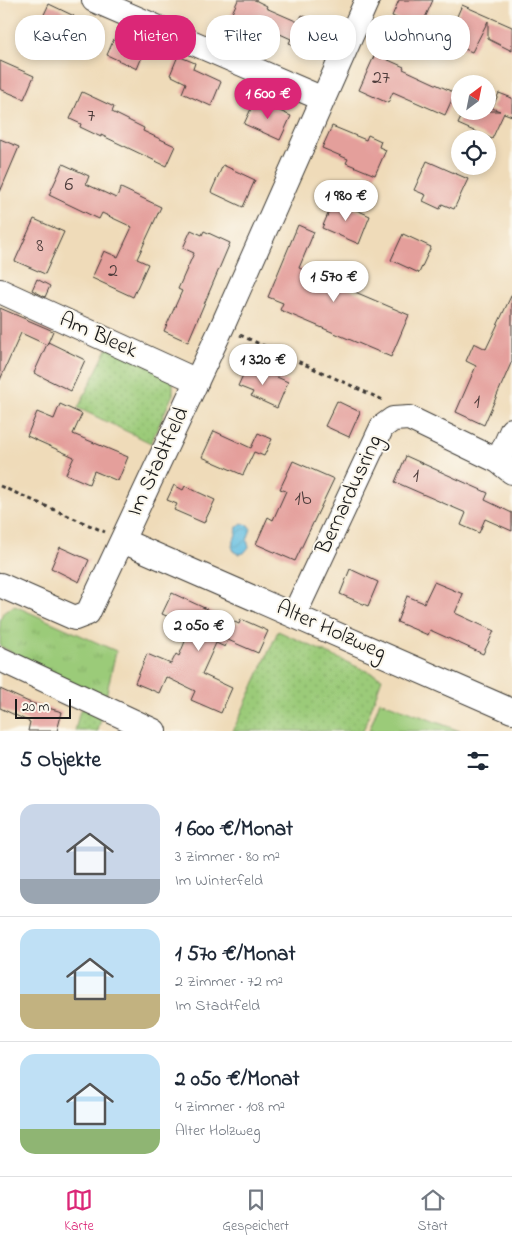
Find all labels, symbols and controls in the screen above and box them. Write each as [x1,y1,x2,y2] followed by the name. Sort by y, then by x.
[15,15,105,60] chip: Kaufen
[115,15,196,60] chip: Mieten
[206,15,280,60] chip: Filter
[290,15,356,60] chip: Neu
[366,15,470,60] chip: Wohnung
[372,64,390,93] house number: 27
[451,75,496,120] north arrow
[451,75,496,175] map controls
[222,78,314,120] pin: 1 600 €
[245,82,291,106] text: 1 600 €
[87,102,95,131] house number: 7
[451,130,496,175] button: locate
[65,171,74,200] house number: 6
[300,180,392,222] pin: 1 980 €
[325,184,367,208] text: 1 980 €
[36,232,44,261] house number: 8
[108,257,118,286] house number: 2
[288,260,380,303] pin: 1 570 €
[311,265,357,289] text: 1 570 €
[54,305,143,368] street label: Am Bleek
[217,344,309,386] pin: 1 320 €
[240,348,286,372] text: 1 320 €
[474,388,480,417] house number: 1
[120,402,198,522] street label: Im Stadtfeld
[308,430,393,561] street label: Bernardusring
[413,462,419,491] house number: 1
[295,485,312,514] house number: 1b
[270,592,391,670] street label: Alter Holzweg
[153,610,245,652] pin: 2 050 €
[174,614,224,638] text: 2 050 €
[15,696,71,719] scale bar
[22,697,49,718] text: 20 m
[20,746,101,776] text: 5 Objekte
[464,747,492,775] icon: filters
[175,815,293,845] text: 1 600 €/Monat
[60,824,120,884] icon: home
[175,845,280,869] text: 3 Zimmer · 80 m²
[175,869,263,893] text: Im Winterfeld
[175,940,295,970] text: 1 570 €/Monat
[60,949,120,1009] icon: home
[175,970,283,994] text: 2 Zimmer · 72 m²
[175,994,260,1018] text: Im Stadtfeld
[175,1065,300,1095] text: 2 050 €/Monat
[60,1074,120,1134] icon: home
[175,1095,285,1119] text: 4 Zimmer · 108 m²
[175,1119,260,1143] text: Alter Holzweg
[64,1186,94,1237] tab: Karte
[222,1186,289,1237] tab: Gespeichert
[417,1186,448,1237] tab: Start

